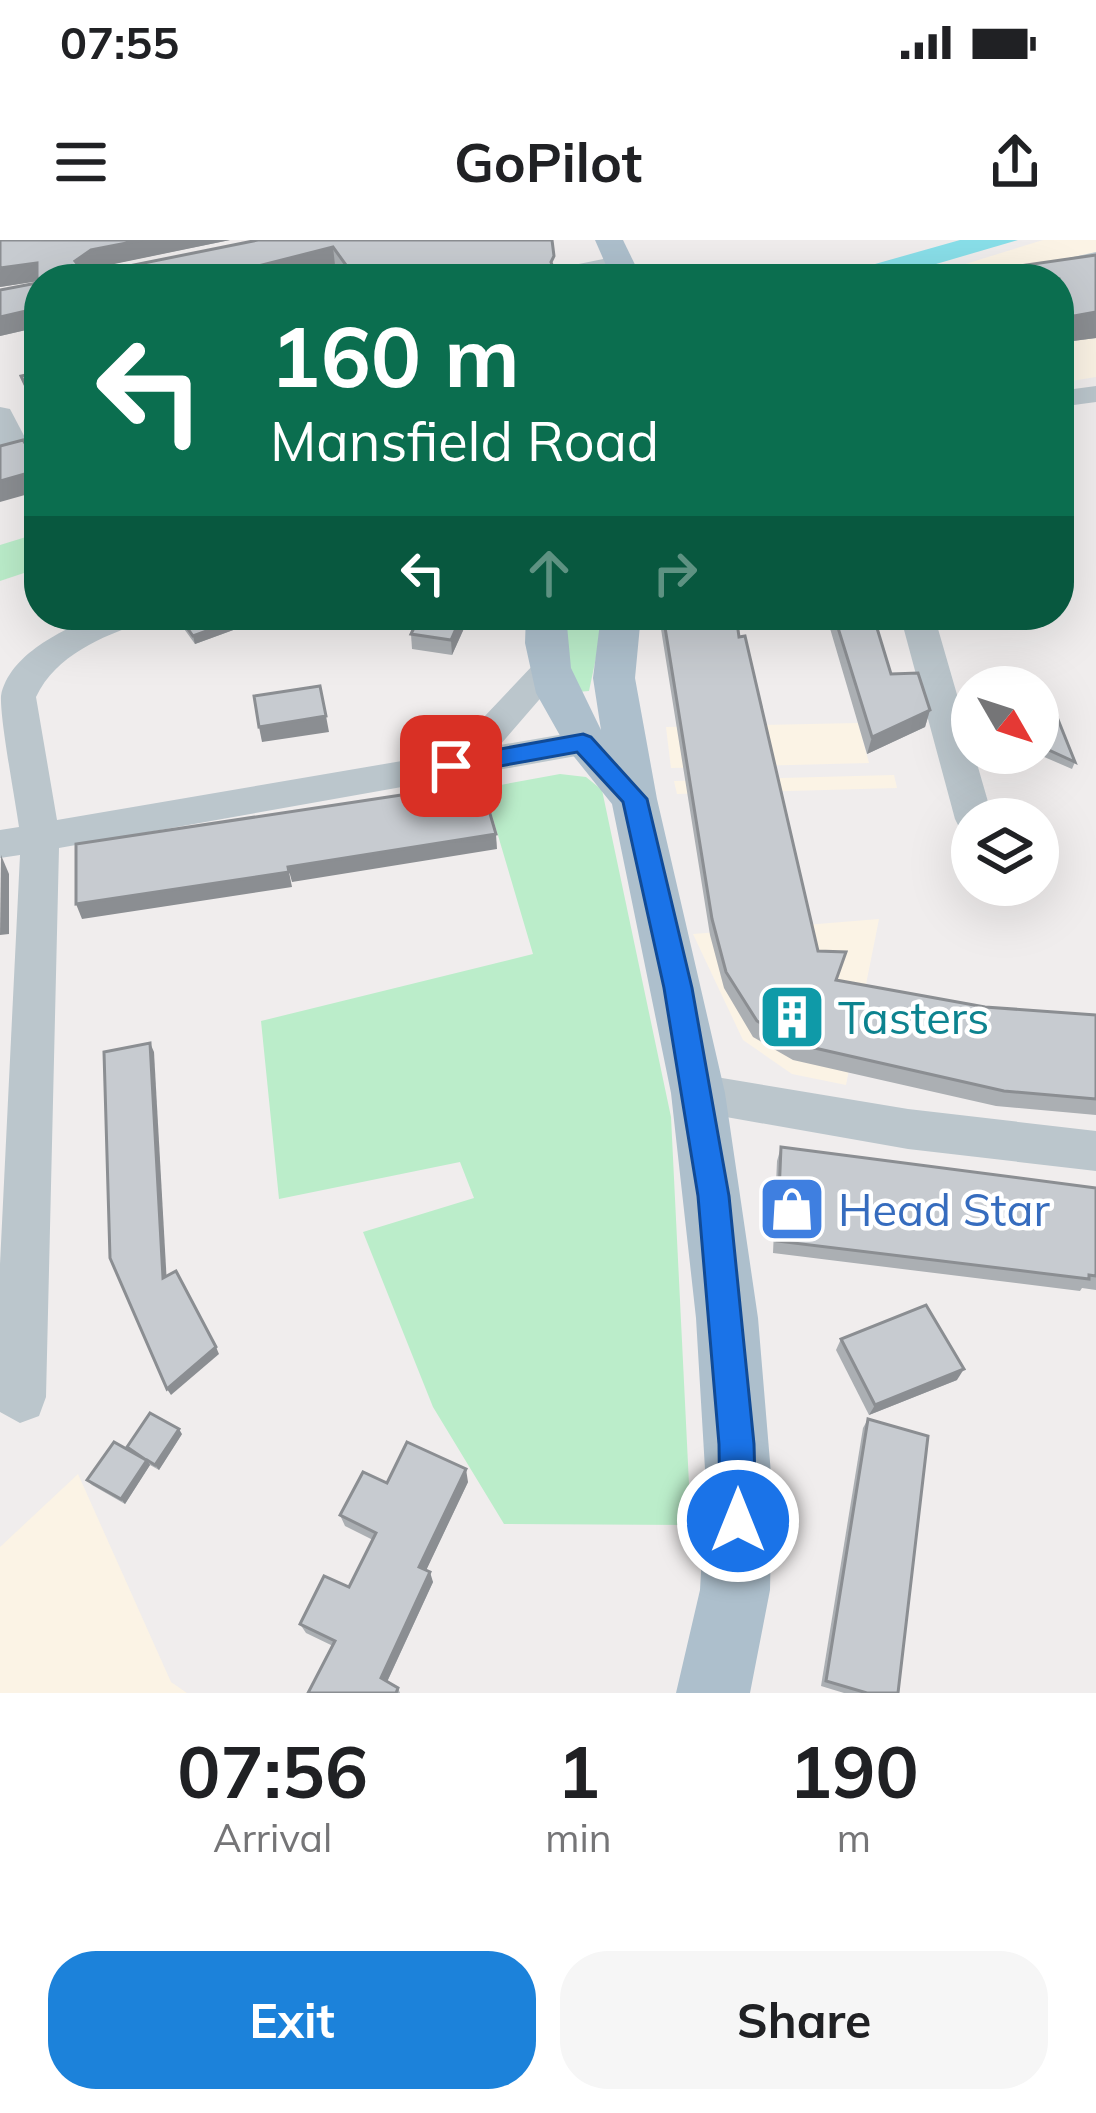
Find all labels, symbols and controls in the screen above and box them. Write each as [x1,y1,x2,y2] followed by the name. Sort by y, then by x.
[60,14,179,70] text: 07:55
[454,128,642,196] text: GoPilot
[48,129,114,195] icon: menu
[982,129,1048,195] icon: share
[270,303,520,408] text: 160 m
[72,312,228,468] icon: left
[270,407,659,475] text: Mansfield Road
[390,540,456,606] icon: left
[516,540,582,606] icon: ahead
[642,540,708,606] icon: right
[951,666,1059,774] north arrow
[951,666,1059,906] map controls
[400,715,502,817] pin
[418,733,484,799] icon: arrive
[951,798,1059,906] button: layers
[757,982,827,1052] building icon: Tasters
[838,989,989,1045] place label: Tasters
[757,1174,827,1244] shop icon: Head Star
[838,1181,1050,1237] place label: Head Star
[675,1458,801,1584] position arrow
[177,1726,368,1816] text: 07:56
[557,1726,600,1816] text: 1
[789,1726,919,1816] text: 190
[213,1813,332,1862] text: Arrival
[545,1813,612,1862] text: min
[837,1813,871,1862] text: m
[48,1951,536,2089] button: Exit
[560,1951,1048,2089] button: Share

